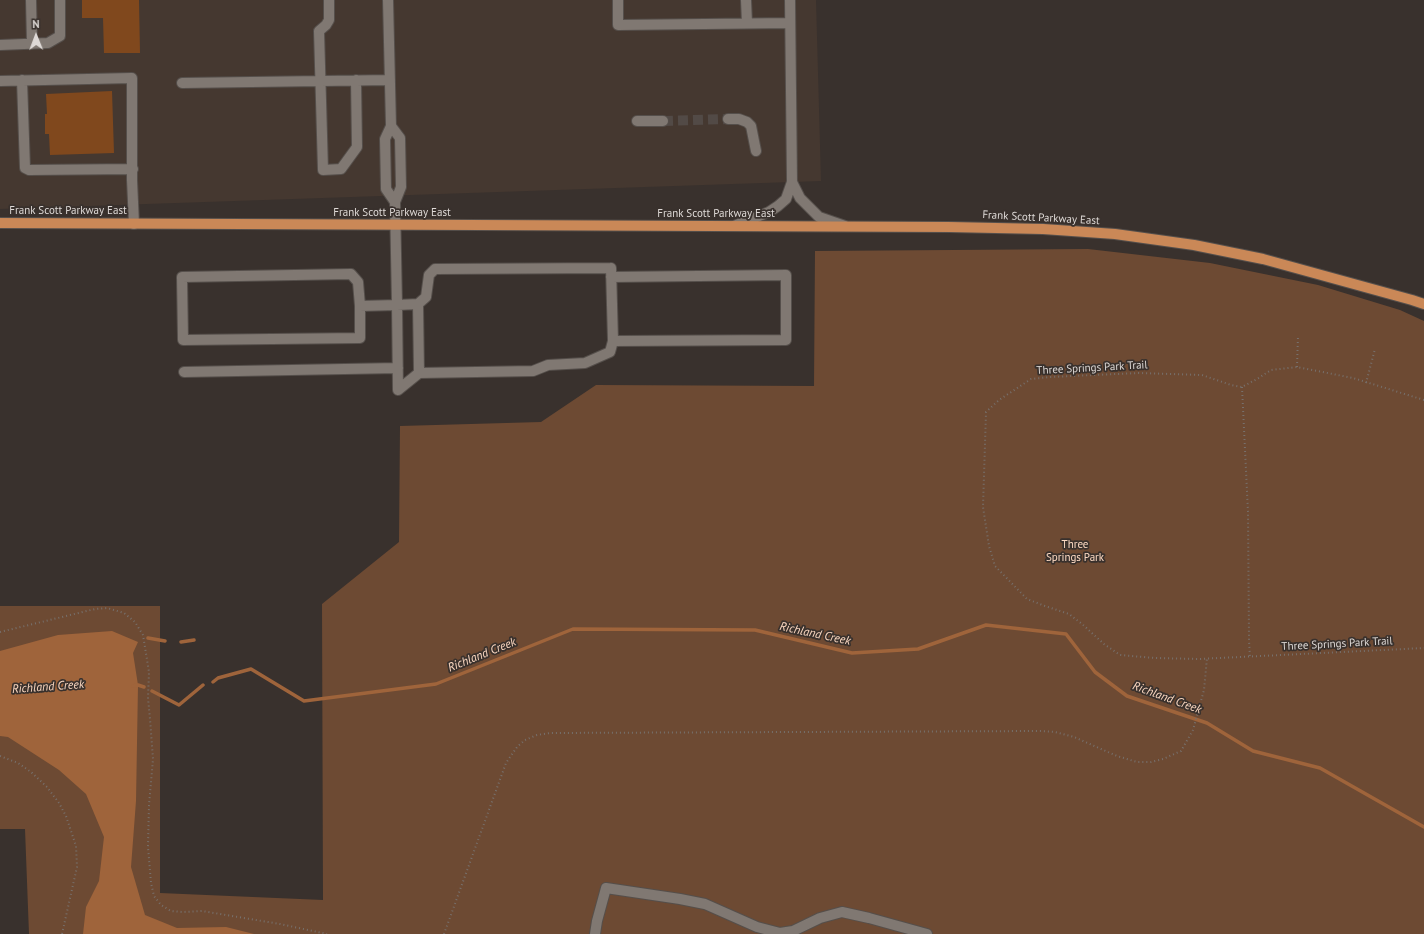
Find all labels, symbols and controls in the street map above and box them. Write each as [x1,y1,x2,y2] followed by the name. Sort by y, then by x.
[16,16,56,56] north arrow
[32,17,40,31] text: N
[9,204,127,218] street label: Frank Scott Parkway East
[333,206,451,220] street label: Frank Scott Parkway East
[657,207,775,221] street label: Frank Scott Parkway East
[982,208,1100,228] street label: Frank Scott Parkway East
[1036,358,1148,378] street label: Three Springs Park Trail
[1046,538,1104,564] park label: Three Springs Park
[778,619,852,649] water label: Richland Creek
[1281,634,1393,654] street label: Three Springs Park Trail
[446,635,518,675] water label: Richland Creek
[11,677,85,697] water label: Richland Creek
[1131,679,1203,717] water label: Richland Creek

